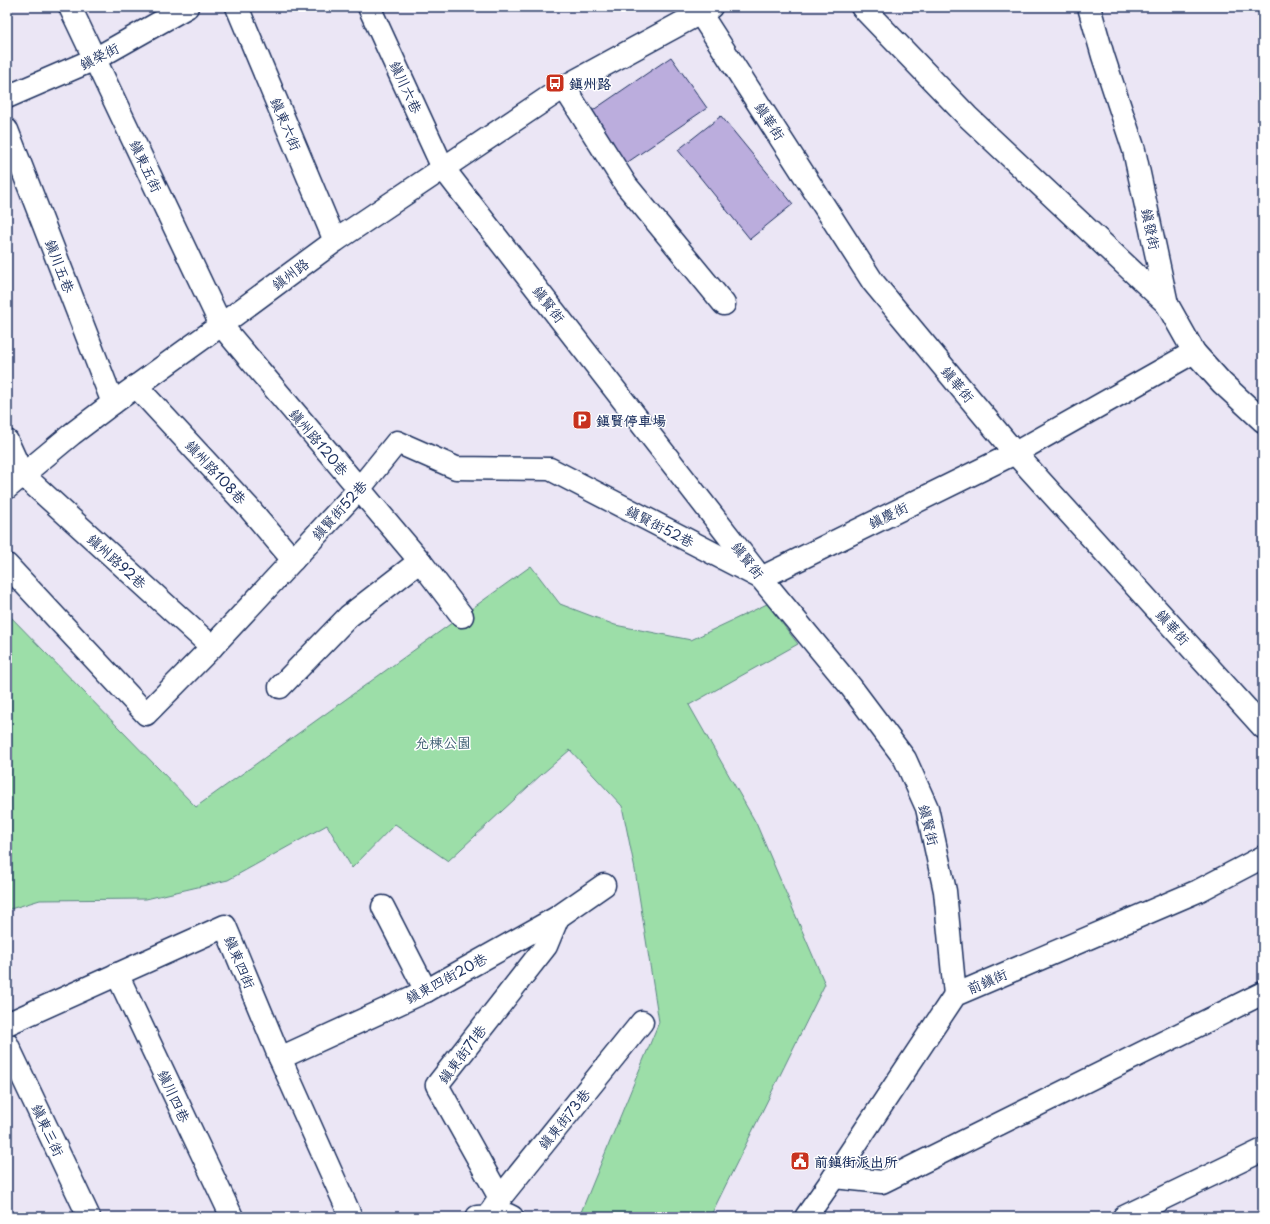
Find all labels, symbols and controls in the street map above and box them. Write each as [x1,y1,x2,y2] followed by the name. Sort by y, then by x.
[76,37,122,75] street label: 鎮榮街
[385,57,428,118] street label: 鎮川六巷
[544,72,566,94] bus stop icon: 鎮州路
[569,73,611,94] place label: 鎮州路
[265,94,307,154] street label: 鎮東六街
[750,98,790,144] street label: 鎮華街
[125,136,167,196] street label: 鎮東五街
[1136,206,1166,252] street label: 鎮發街
[40,236,80,297] street label: 鎮川五巷
[267,253,313,295] street label: 鎮州路
[528,281,570,327] street label: 鎮賢街
[936,361,980,407] street label: 鎮華街
[285,404,354,481] street label: 鎮州路120巷
[571,409,593,431] parking icon: 鎮賢停車場
[596,410,666,431] place label: 鎮賢停車場
[181,435,252,510] street label: 鎮州路108巷
[306,475,372,545] street label: 鎮賢街52巷
[865,496,911,534] street label: 鎮慶街
[622,500,699,553] street label: 鎮賢街52巷
[83,529,152,594] street label: 鎮州路92巷
[727,537,769,583] street label: 鎮賢街
[1151,604,1195,650] street label: 鎮華街
[415,732,471,753] park label: 允棟公園
[914,802,944,848] street label: 鎮賢街
[219,932,261,992] street label: 鎮東四街
[401,947,492,1008] street label: 鎮東四街20巷
[964,963,1010,999] street label: 前鎮街
[433,1019,492,1088] street label: 鎮東街71巷
[153,1066,196,1127] street label: 鎮川四巷
[533,1083,596,1154] street label: 鎮東街73巷
[27,1100,69,1160] street label: 鎮東三街
[789,1150,811,1172] public building icon: 前鎮街派出所
[814,1151,898,1172] place label: 前鎮街派出所

